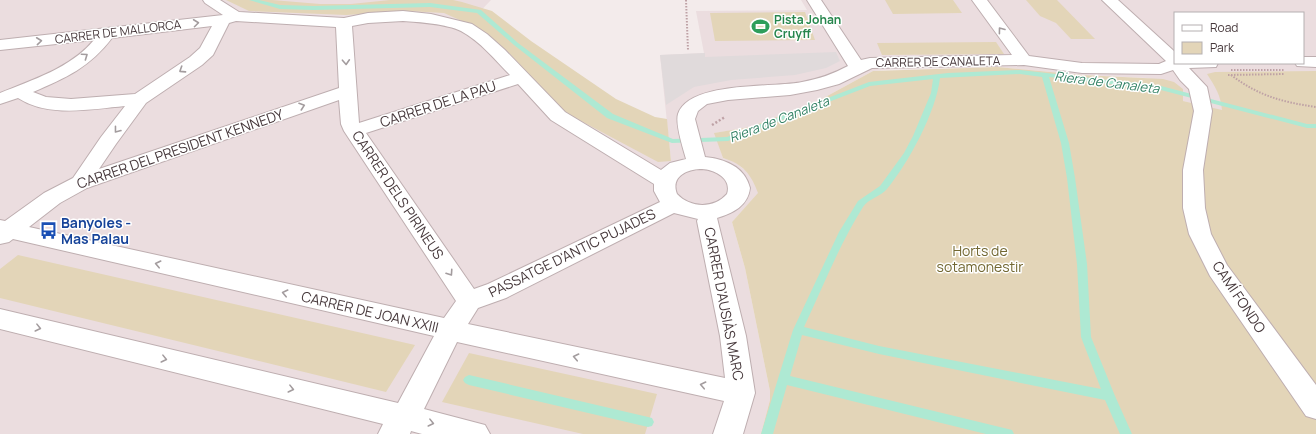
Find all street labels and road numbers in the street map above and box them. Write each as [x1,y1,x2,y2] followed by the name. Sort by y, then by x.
[54,15,182,48] street label: CARRER DE MALLORCA
[876,52,1001,71] street label: CARRER DE CANALETA
[377,76,498,131] street label: CARRER DE LA PAU
[74,104,286,193] street label: CARRER DEL PRESIDENT KENNEDY
[348,127,449,263] street label: CARRER DELS PIRINEUS
[485,204,659,301] street label: PASSATGE D'ANTIC PUJADES
[700,226,749,382] street label: CARRER D'AUSIÀS MARC
[1208,257,1270,336] street label: CAMÍ FONDO
[300,286,441,337] street label: CARRER DE JOAN XXIII

